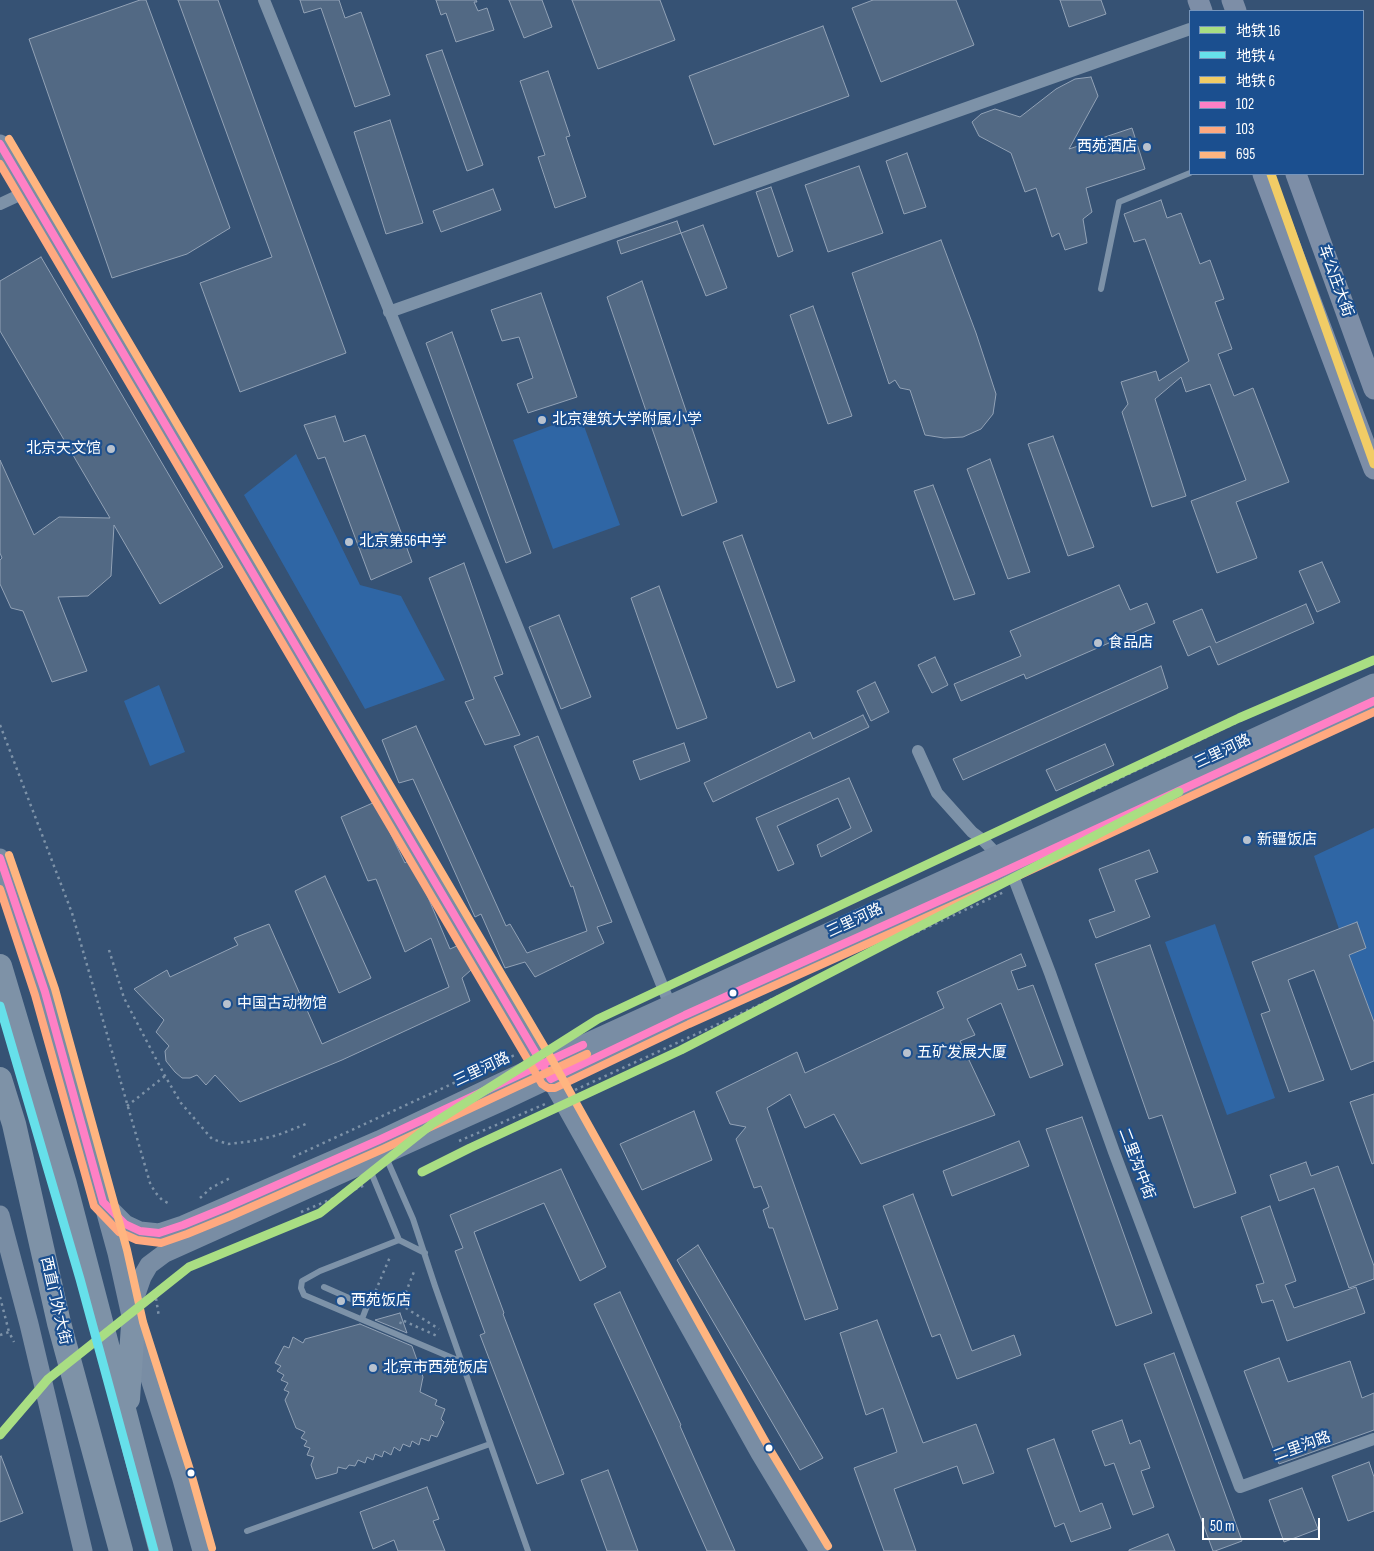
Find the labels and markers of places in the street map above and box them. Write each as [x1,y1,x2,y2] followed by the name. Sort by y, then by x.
[1077,138,1137,156] place label: 西苑酒店
[1141,141,1153,153] marker: 西苑酒店
[552,411,702,429] place label: 北京建筑大学附属小学
[536,414,548,426] marker: 北京建筑大学附属小学
[26,440,101,458] place label: 北京天文馆
[105,443,117,455] marker: 北京天文馆
[359,533,447,551] place label: 北京第56中学
[343,536,355,548] marker: 北京第56中学
[1108,634,1153,652] place label: 食品店
[1092,637,1104,649] marker: 食品店
[1257,831,1317,849] place label: 新疆饭店
[1241,834,1253,846] marker: 新疆饭店
[728,988,738,998] unlabelled marker
[237,995,327,1013] place label: 中国古动物馆
[221,998,233,1010] marker: 中国古动物馆
[917,1044,1007,1062] place label: 五矿发展大厦
[901,1047,913,1059] marker: 五矿发展大厦
[351,1292,411,1310] place label: 西苑饭店
[335,1295,347,1307] marker: 西苑饭店
[383,1359,488,1377] place label: 北京市西苑饭店
[367,1362,379,1374] marker: 北京市西苑饭店
[764,1443,774,1453] unlabelled marker
[186,1468,196,1478] unlabelled marker

